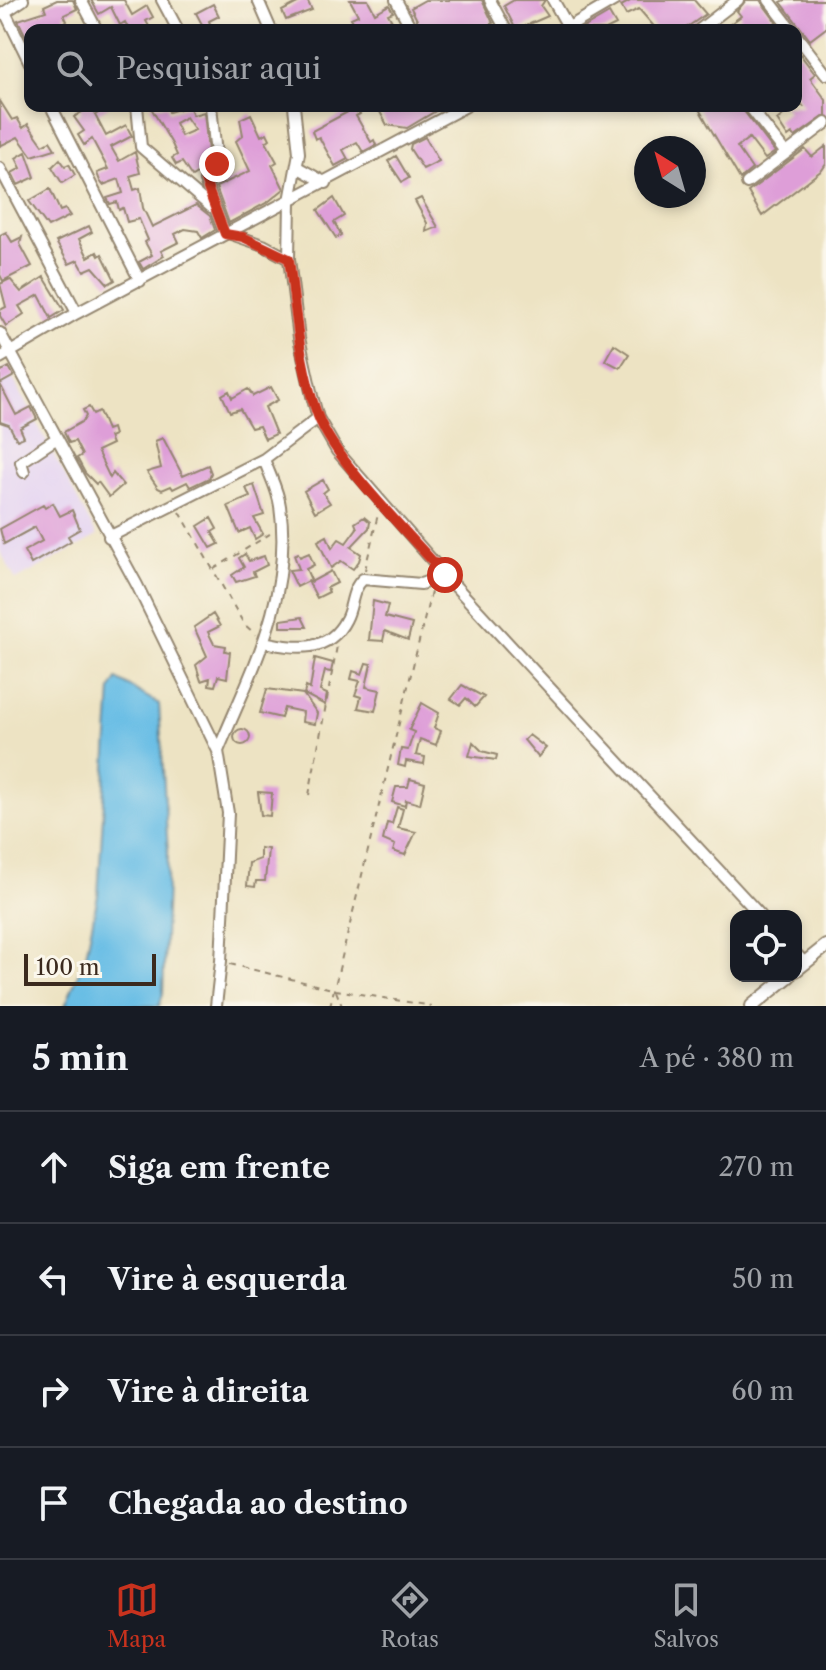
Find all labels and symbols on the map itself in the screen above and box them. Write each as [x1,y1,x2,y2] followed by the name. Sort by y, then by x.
[634,136,706,208] north arrow
[199,146,235,182] route end
[427,557,463,593] route start
[24,950,156,986] scale bar

